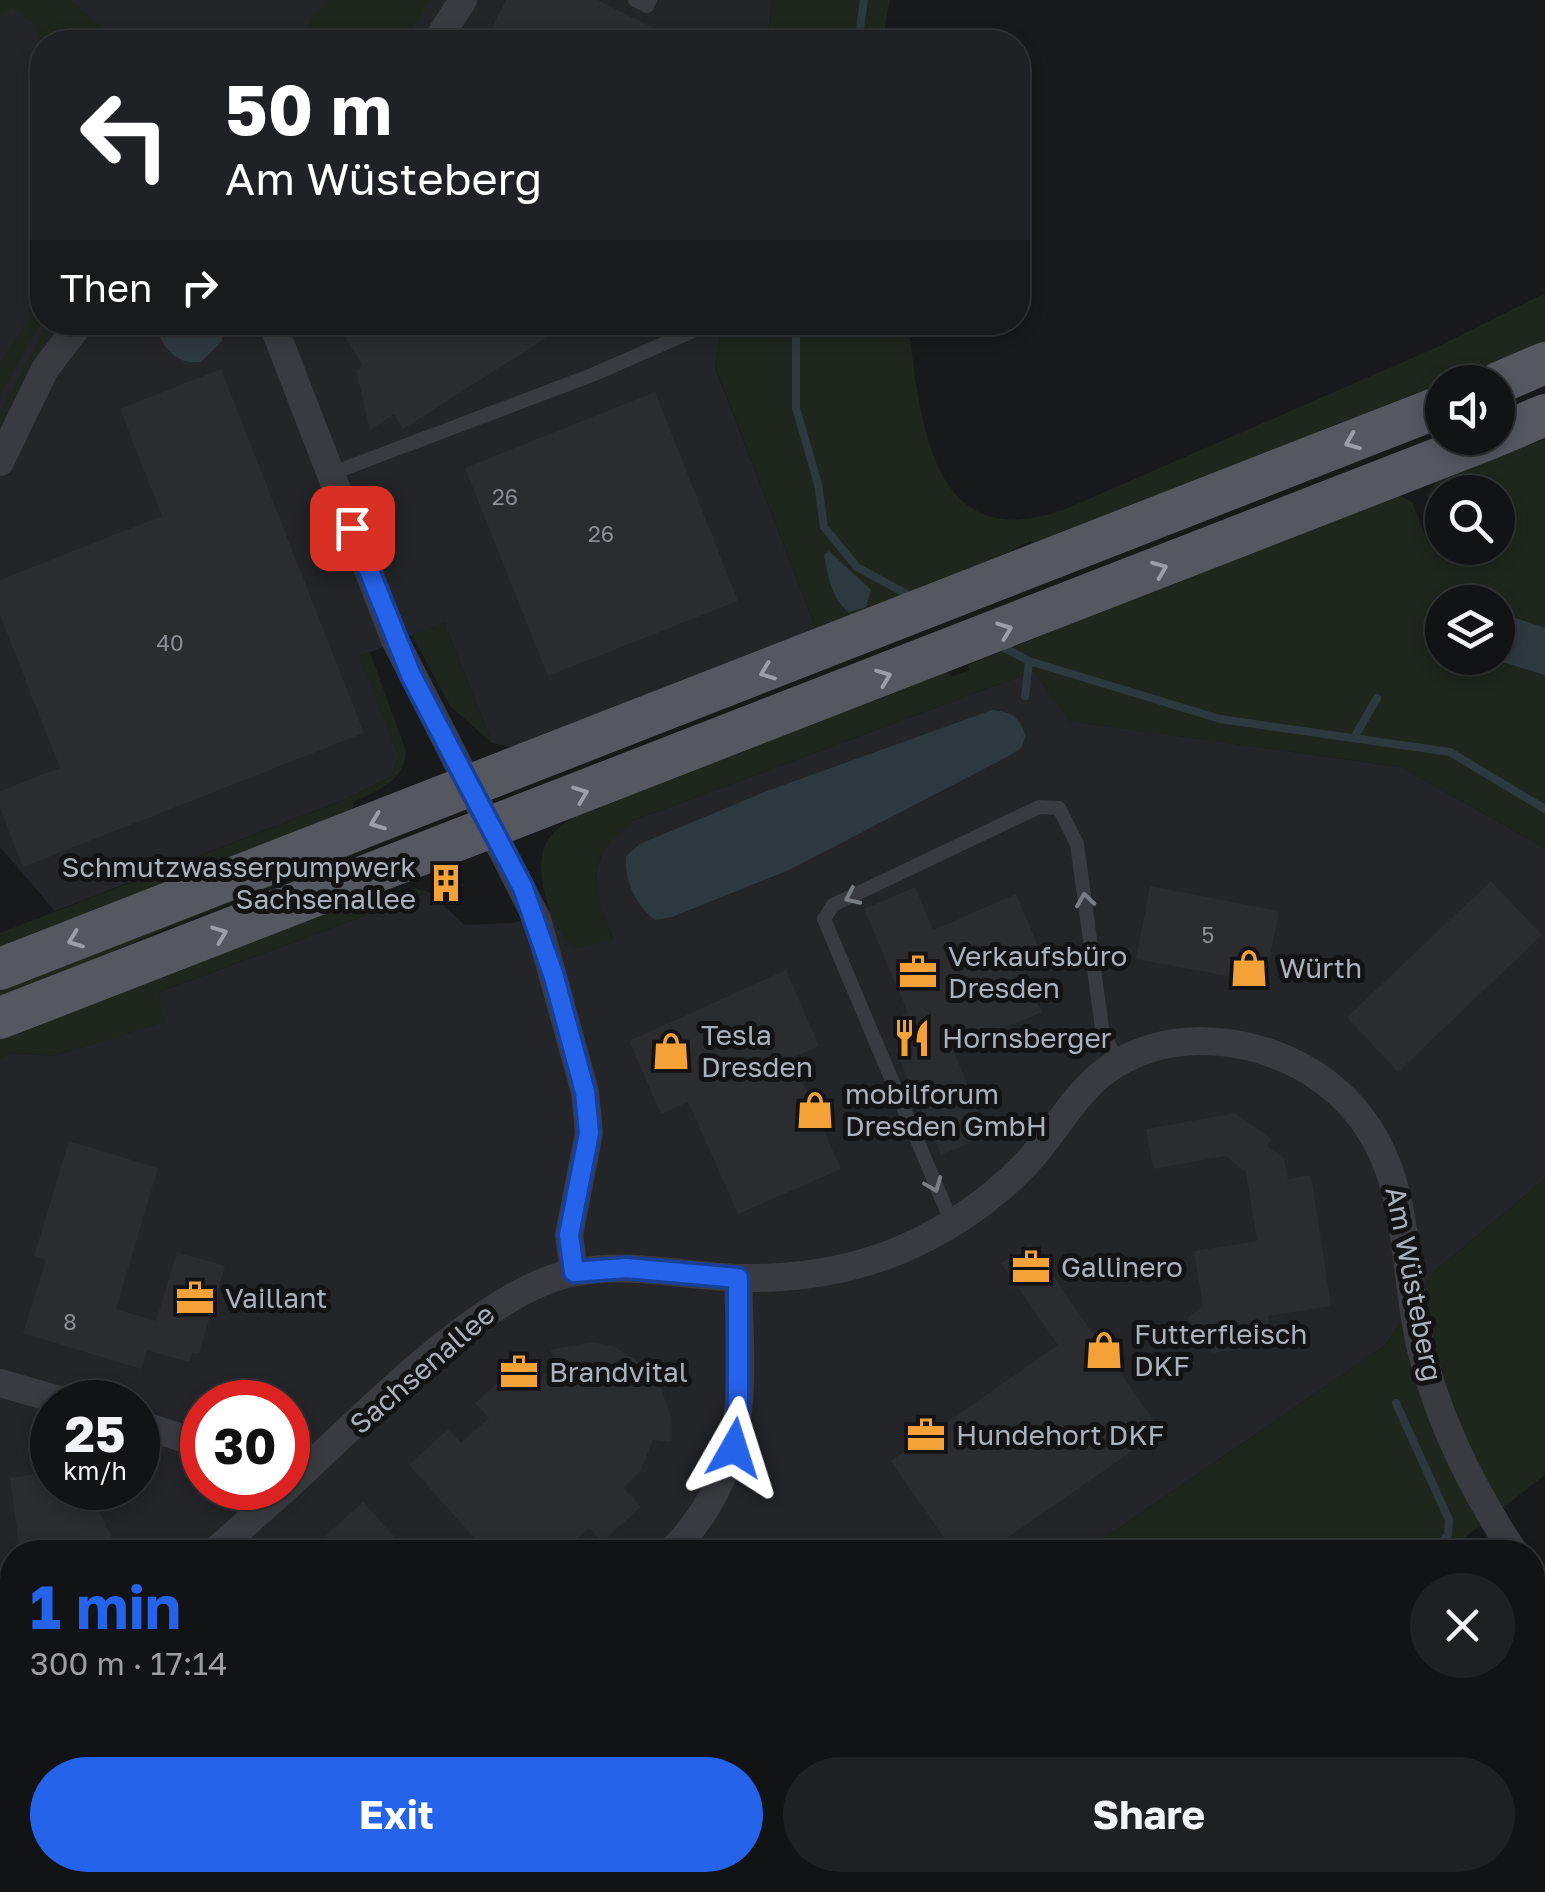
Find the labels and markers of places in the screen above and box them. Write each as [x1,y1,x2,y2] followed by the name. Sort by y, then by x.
[310,486,395,571] pin
[62,850,416,915] place label: Schmutzwasserpumpwerk Sachsenallee
[425,862,467,904] building icon: Schmutzwasserpumpwerk Sachsenallee
[948,939,1127,1004] place label: Verkaufsbüro Dresden
[1228,947,1270,989] shop icon: Würth
[897,951,939,993] office icon: Verkaufsbüro Dresden
[1279,951,1362,984] place label: Würth
[891,1017,933,1059] restaurant icon: Hornsberger
[701,1018,813,1083] place label: Tesla Dresden
[942,1021,1112,1054] place label: Hornsberger
[650,1030,692,1072] shop icon: Tesla Dresden
[845,1077,1047,1142] place label: mobilforum Dresden GmbH
[794,1089,836,1131] shop icon: mobilforum Dresden GmbH
[1010,1246,1052,1288] office icon: Gallinero
[1061,1250,1183,1283] place label: Gallinero
[174,1277,216,1319] office icon: Vaillant
[225,1281,327,1314] place label: Vaillant
[1134,1317,1307,1382] place label: Futterfleisch DKF
[1083,1329,1125,1371] shop icon: Futterfleisch DKF
[498,1351,540,1393] office icon: Brandvital
[549,1355,688,1388] place label: Brandvital
[905,1414,947,1456] office icon: Hundehort DKF
[956,1418,1164,1451] place label: Hundehort DKF

